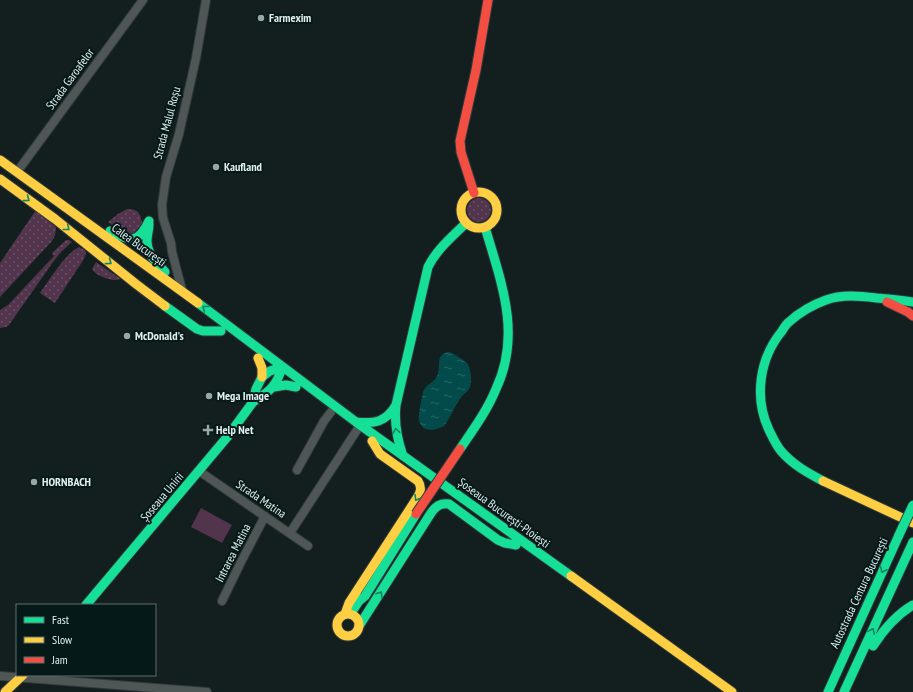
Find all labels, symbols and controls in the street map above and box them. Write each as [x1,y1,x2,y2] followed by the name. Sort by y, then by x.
[269,10,311,25] place label: Farmexim
[256,13,266,23] marker: Farmexim
[42,45,97,112] street label: Strada Garoafelor
[150,85,183,161] street label: Strada Malul Roșu
[224,159,262,174] place label: Kaufland
[211,162,221,172] marker: Kaufland
[23,194,30,201] one-way arrow
[109,220,170,269] street label: Calea București
[62,224,69,231] one-way arrow
[105,258,112,265] one-way arrow
[202,306,209,313] one-way arrow
[135,328,184,343] place label: McDonald's
[122,331,132,341] marker: McDonald's
[217,388,269,403] place label: Mega Image
[204,391,214,401] marker: Mega Image
[216,422,254,437] place label: Help Net
[203,425,213,435] marker: Help Net
[392,428,401,434] one-way arrow
[137,469,186,524] street label: Șoseaua Unirii
[42,474,91,489] place label: HORNBACH
[456,474,553,551] street label: Șoseaua București-Ploiești
[233,476,289,521] street label: Strada Matina
[29,477,39,487] marker: HORNBACH
[414,494,422,501] one-way arrow
[211,521,254,584] street label: Intrarea Matina
[826,535,891,650] street label: Autostrada Centura București
[880,566,888,573] one-way arrow
[375,591,382,598] one-way arrow
[16,604,156,676] legend
[52,612,70,627] text: Fast
[867,628,875,635] one-way arrow
[52,632,73,647] text: Slow
[51,652,68,667] text: Jam

